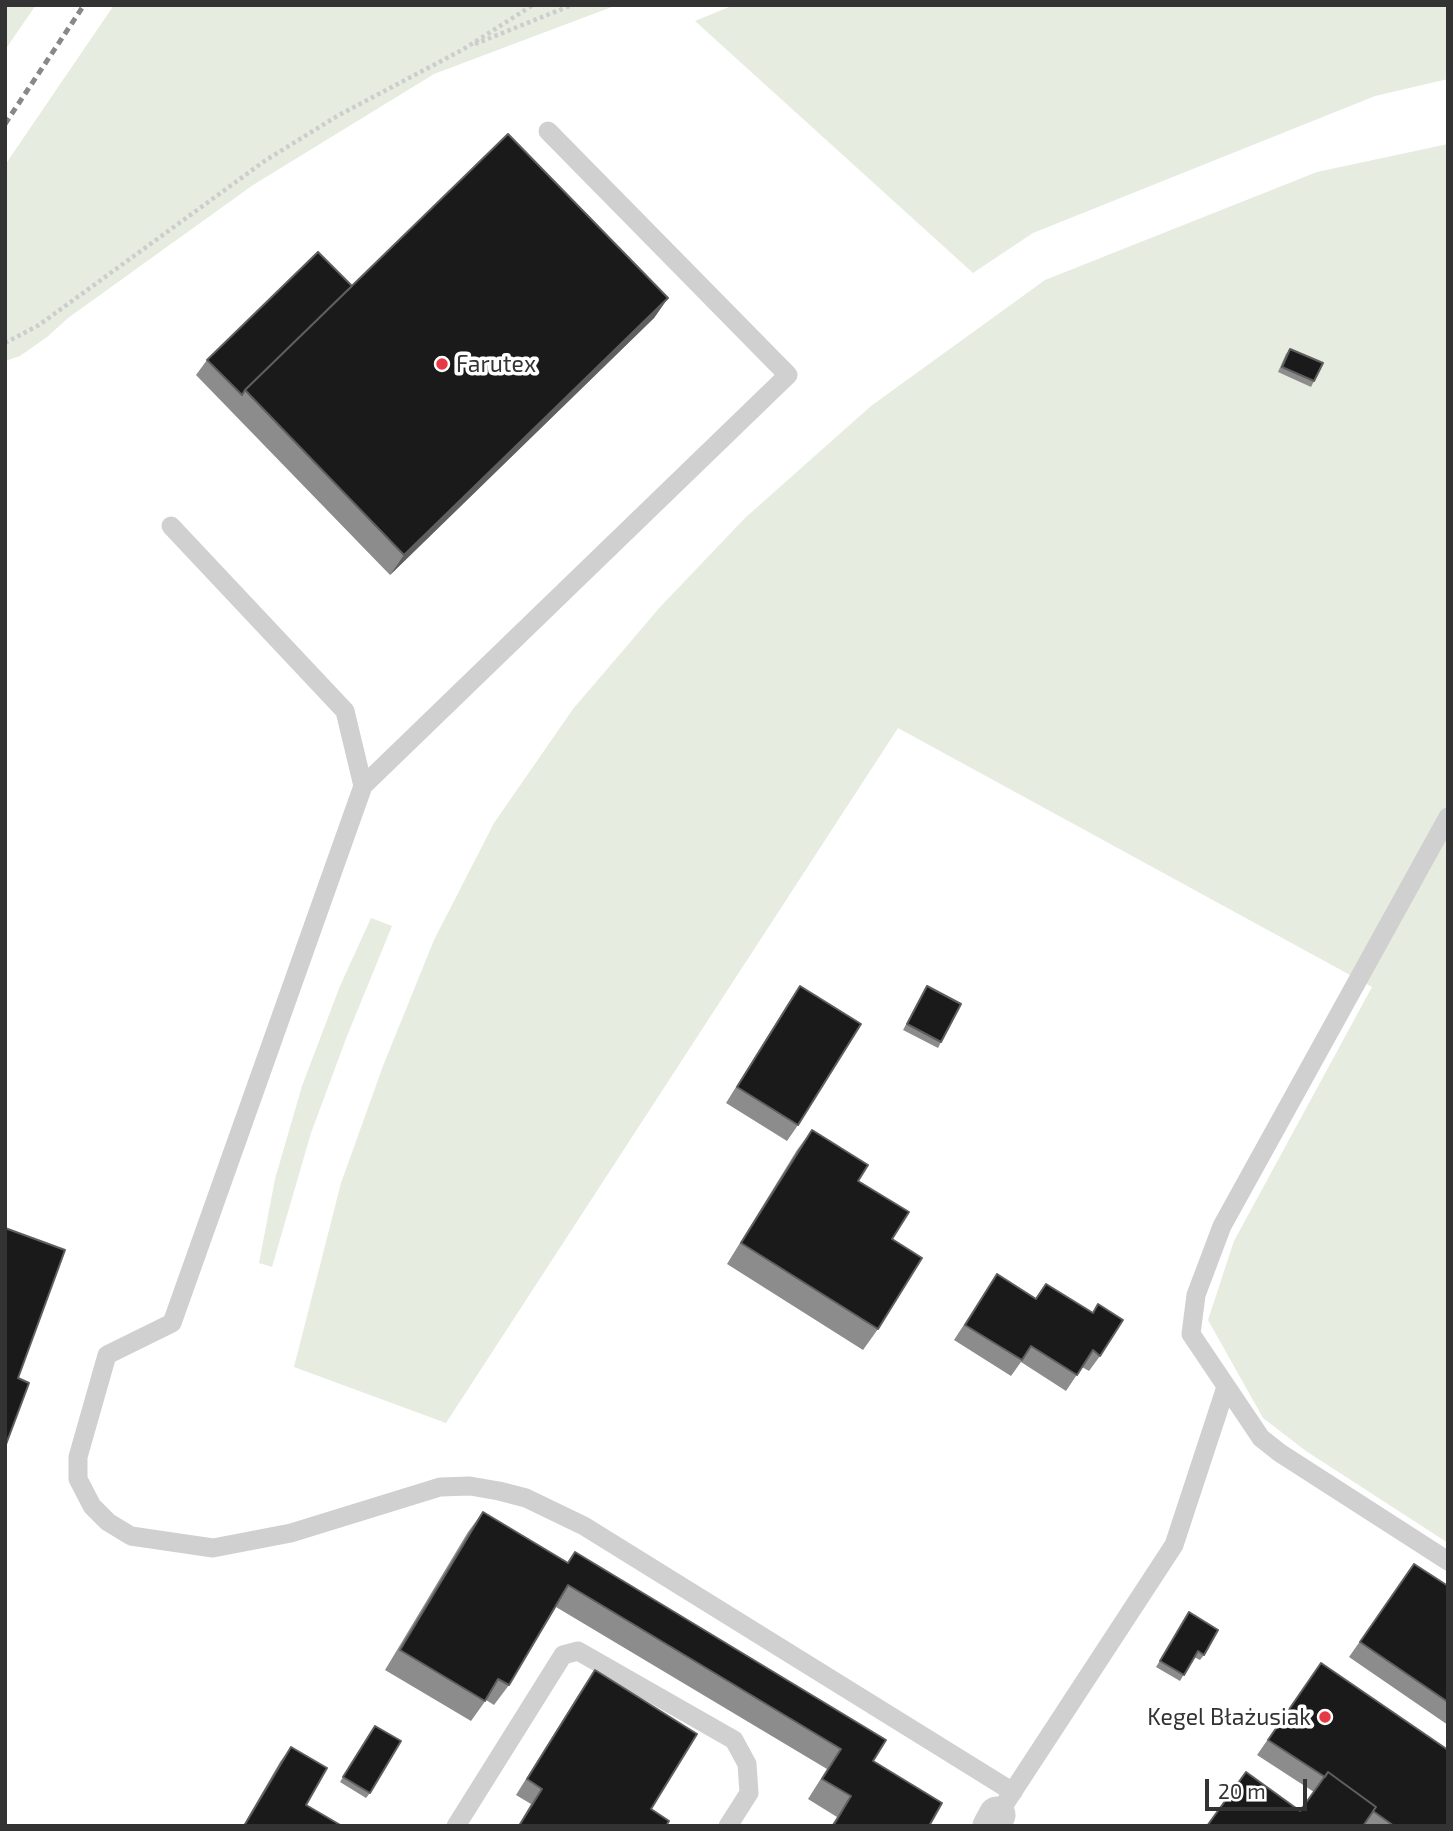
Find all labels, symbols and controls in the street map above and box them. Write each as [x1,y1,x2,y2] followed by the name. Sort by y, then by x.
[456,350,536,378] place label: Farutex
[434,356,450,372] marker: Farutex
[1147,1703,1311,1731] place label: Kegel Błażusiak
[1317,1709,1333,1725] marker: Kegel Błażusiak
[1208,1764,1310,1808] scale bar
[1218,1778,1266,1803] text: 20 m

